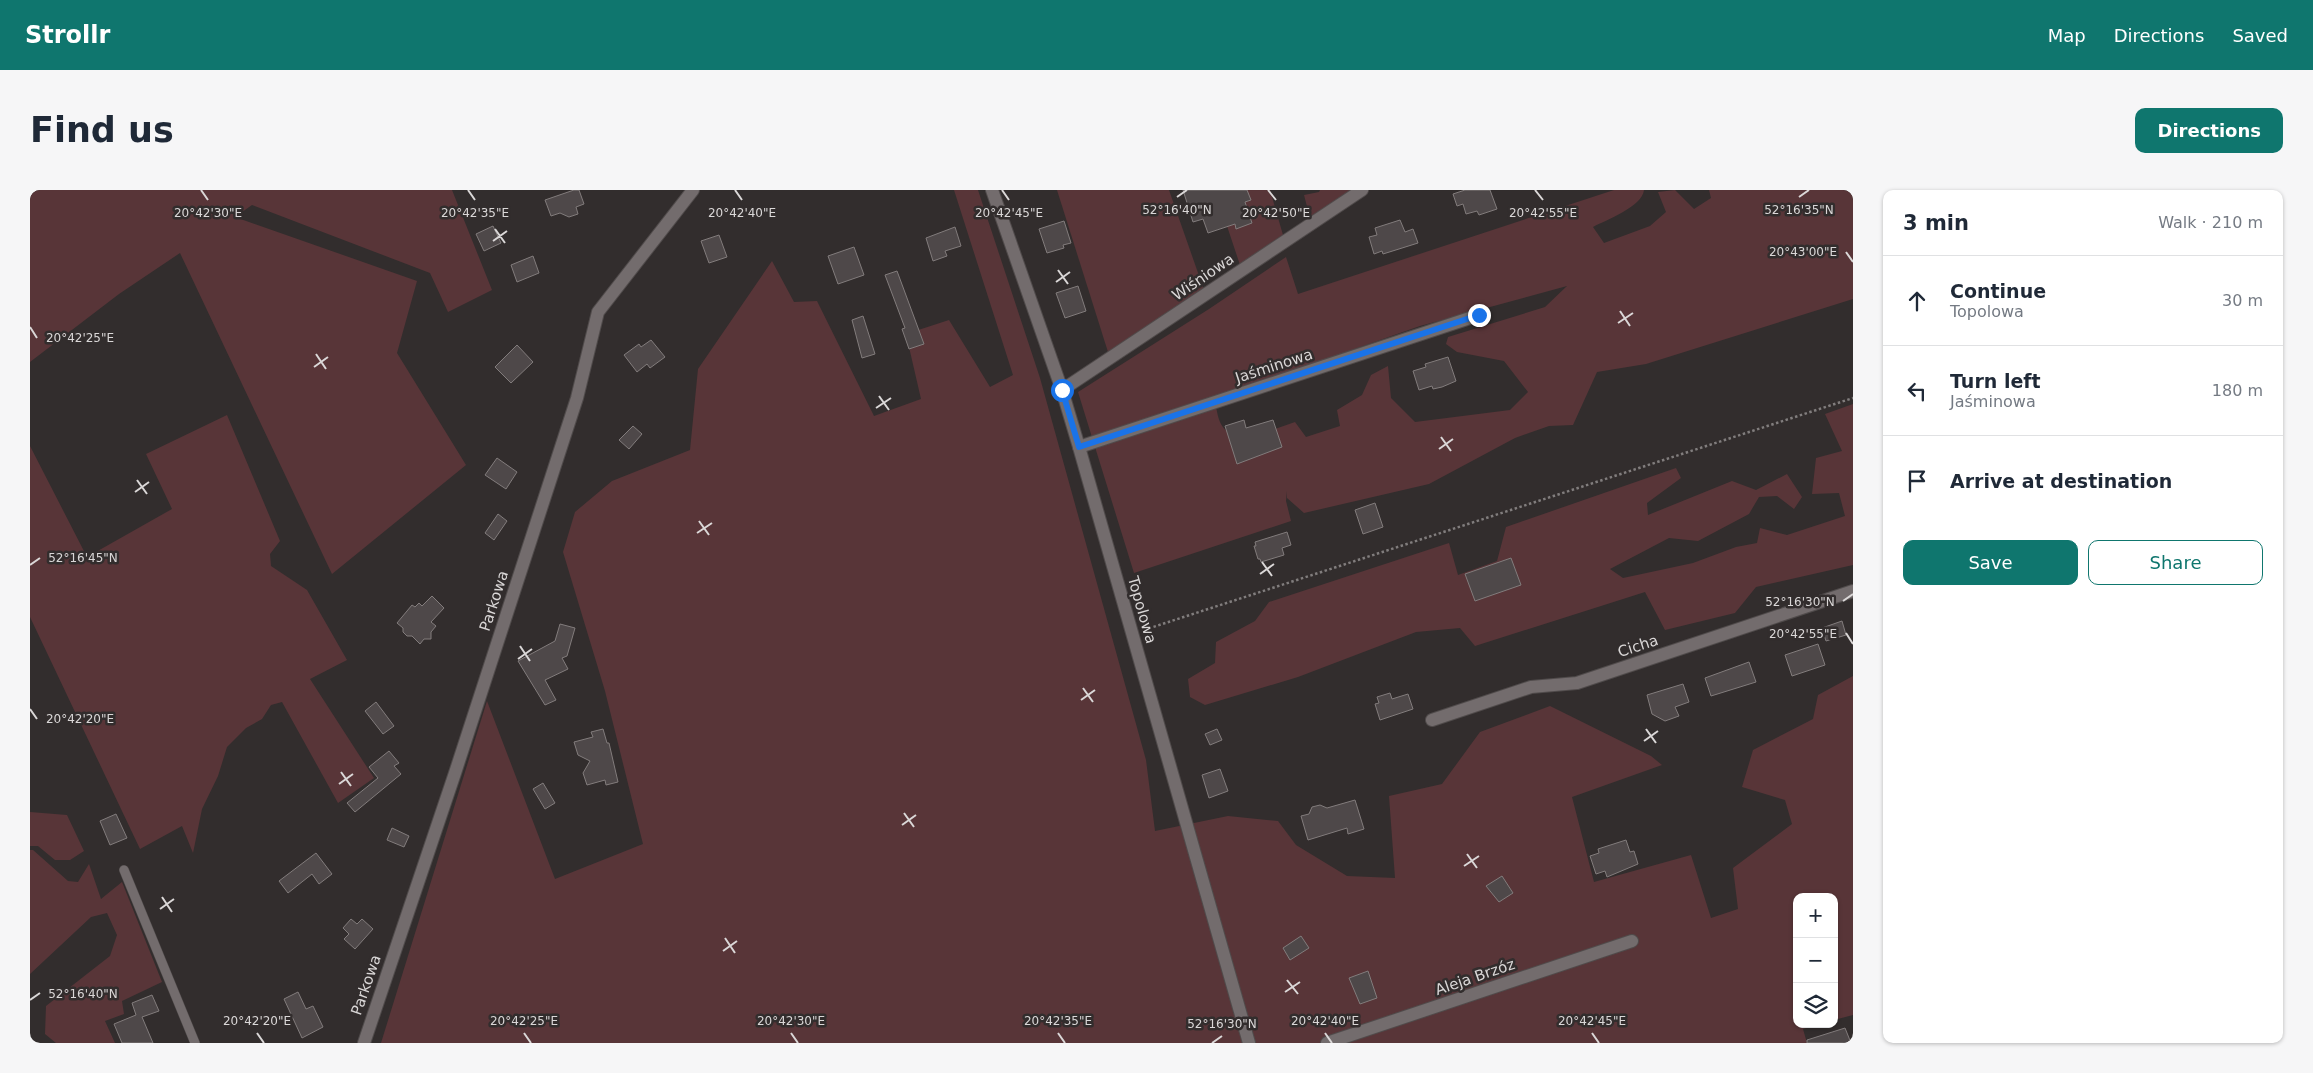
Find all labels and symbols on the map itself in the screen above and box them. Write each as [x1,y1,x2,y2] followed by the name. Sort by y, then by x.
[1142,203,1212,217] text: 52°16'40"N
[1764,203,1834,217] text: 52°16'35"N
[174,206,242,220] text: 20°42'30"E
[441,206,509,220] text: 20°42'35"E
[708,206,776,220] text: 20°42'40"E
[975,206,1043,220] text: 20°42'45"E
[1242,206,1310,220] text: 20°42'50"E
[1509,206,1577,220] text: 20°42'55"E
[1769,245,1837,259] text: 20°43'00"E
[1169,250,1237,304] street label: Wiśniowa
[1468,304,1491,327] route end
[46,331,114,345] text: 20°42'25"E
[1232,345,1315,387] street label: Jaśminowa
[1051,379,1074,402] route start
[48,551,118,565] text: 52°16'45"N
[476,568,512,634] street label: Parkowa
[1124,573,1160,646] street label: Topolowa
[1765,595,1835,609] text: 52°16'30"N
[1769,627,1837,641] text: 20°42'55"E
[1615,631,1661,661] street label: Cicha
[46,712,114,726] text: 20°42'20"E
[347,953,385,1017] street label: Parkowa
[1433,955,1517,999] street label: Aleja Brzóz
[48,987,118,1001] text: 52°16'40"N
[223,1014,291,1028] text: 20°42'20"E
[490,1014,558,1028] text: 20°42'25"E
[757,1014,825,1028] text: 20°42'30"E
[1024,1014,1092,1028] text: 20°42'35"E
[1291,1014,1359,1028] text: 20°42'40"E
[1558,1014,1626,1028] text: 20°42'45"E
[1187,1017,1257,1031] text: 52°16'30"N

